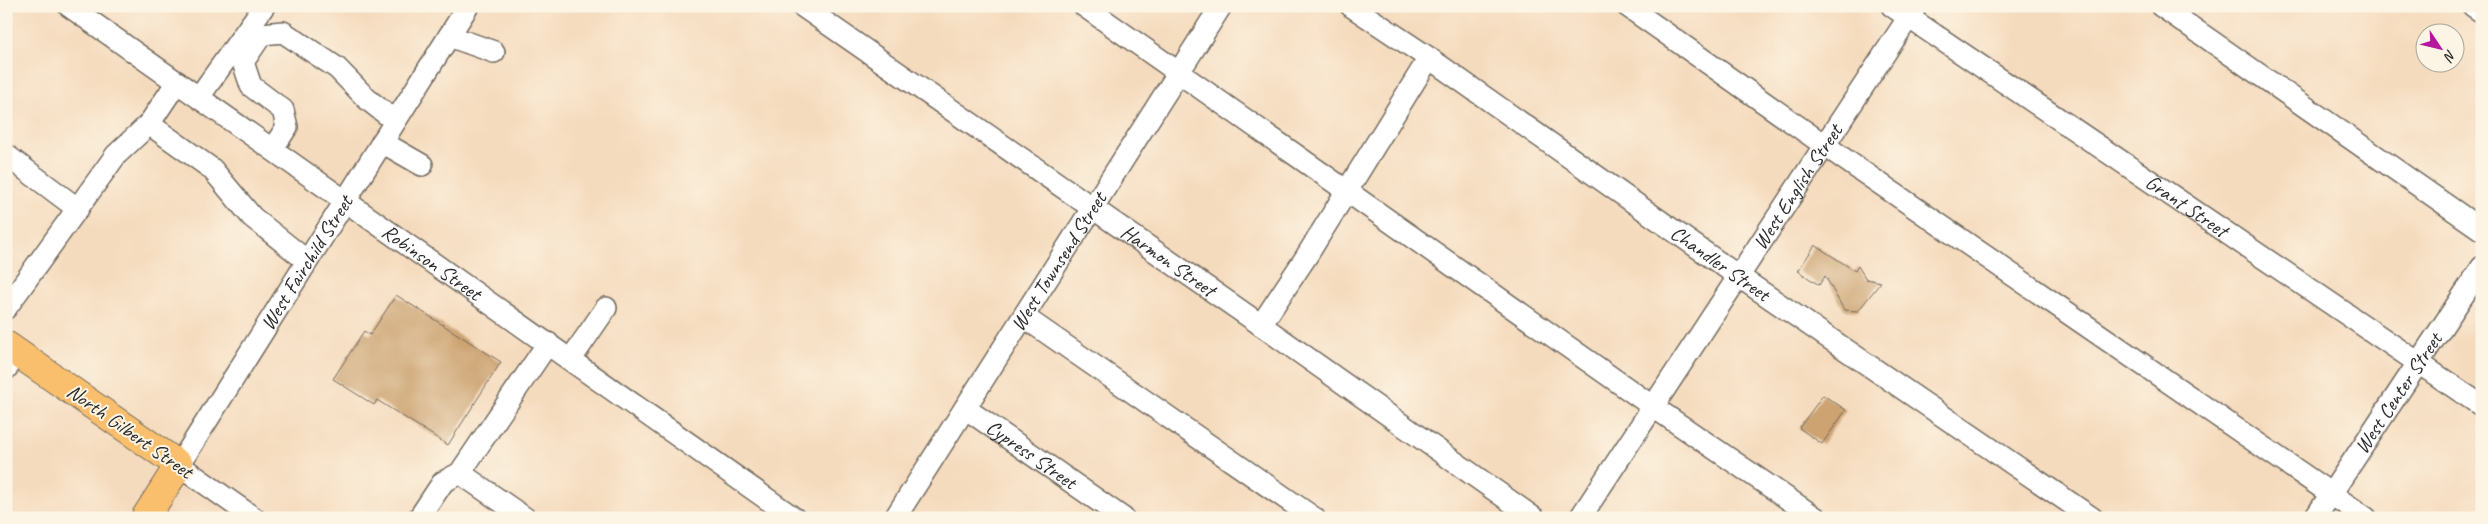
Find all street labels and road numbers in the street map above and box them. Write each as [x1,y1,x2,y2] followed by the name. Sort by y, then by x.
[1747,118,1849,254] street label: West English Street
[2141,169,2235,245] street label: Grant Street
[1005,186,1113,336] street label: West Townsend Street
[254,189,359,335] street label: West Fairchild Street
[377,218,488,307] street label: Robinson Street
[1116,219,1223,304] street label: Harmon Street
[1666,220,1776,308] street label: Chandler Street
[2349,326,2449,458] street label: West Center Street
[62,378,200,485] street label: North Gilbert Street
[981,414,1083,496] street label: Cypress Street

